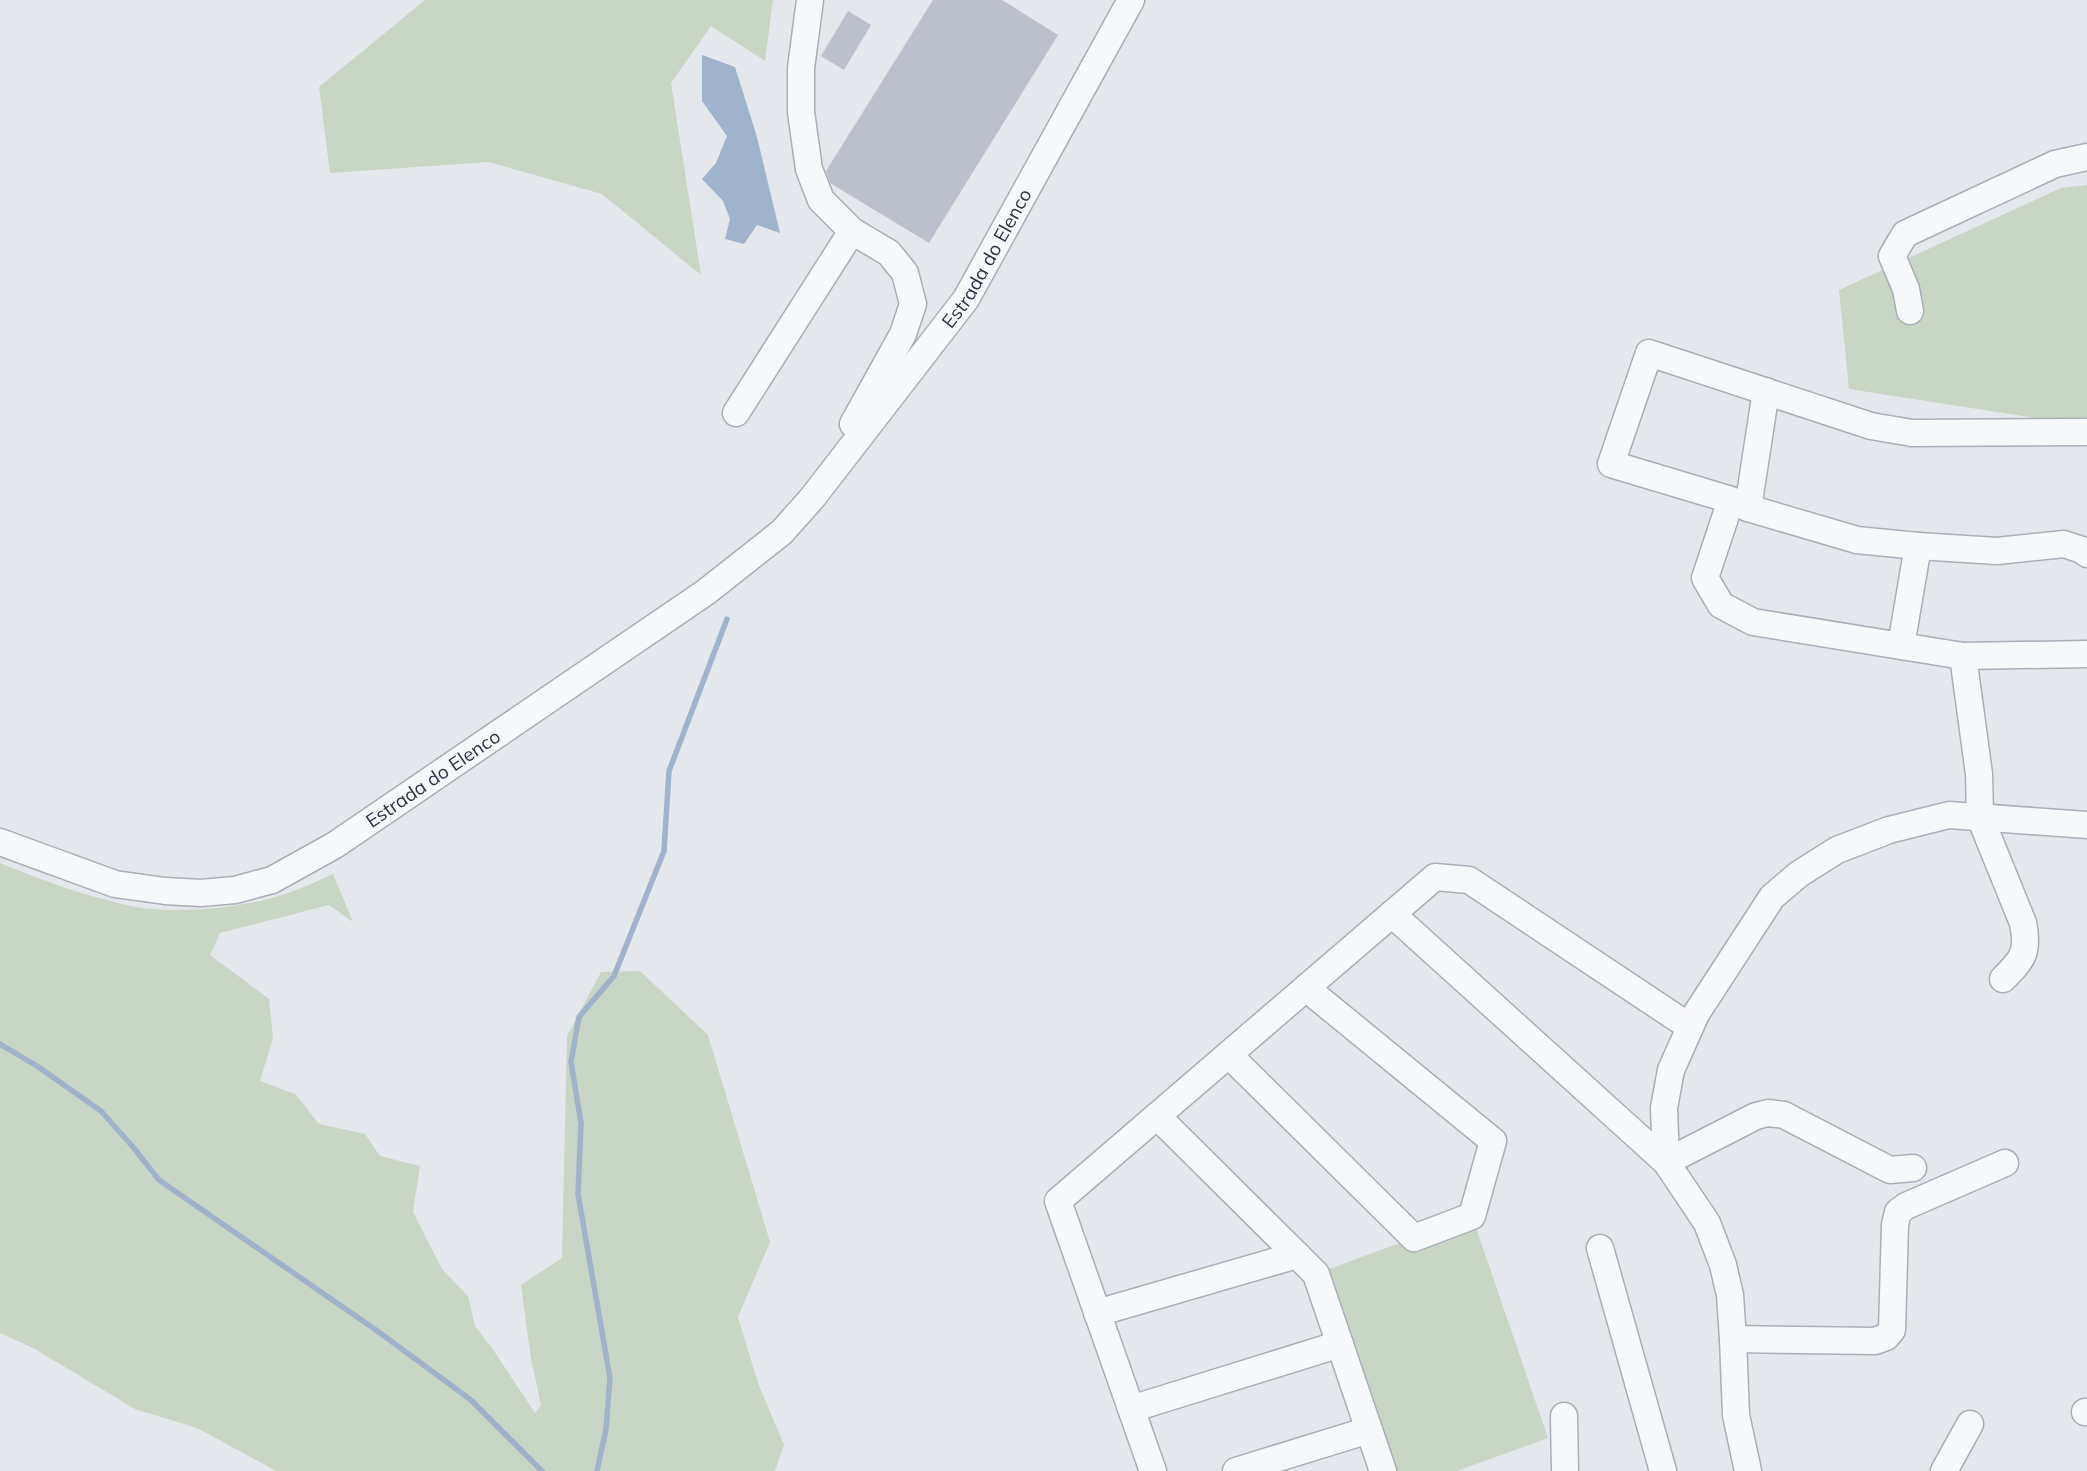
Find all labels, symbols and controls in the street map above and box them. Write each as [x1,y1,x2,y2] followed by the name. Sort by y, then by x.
[936,184,1037,333] street label: Estrada do Elenco
[361,724,505,833] street label: Estrada do Elenco

